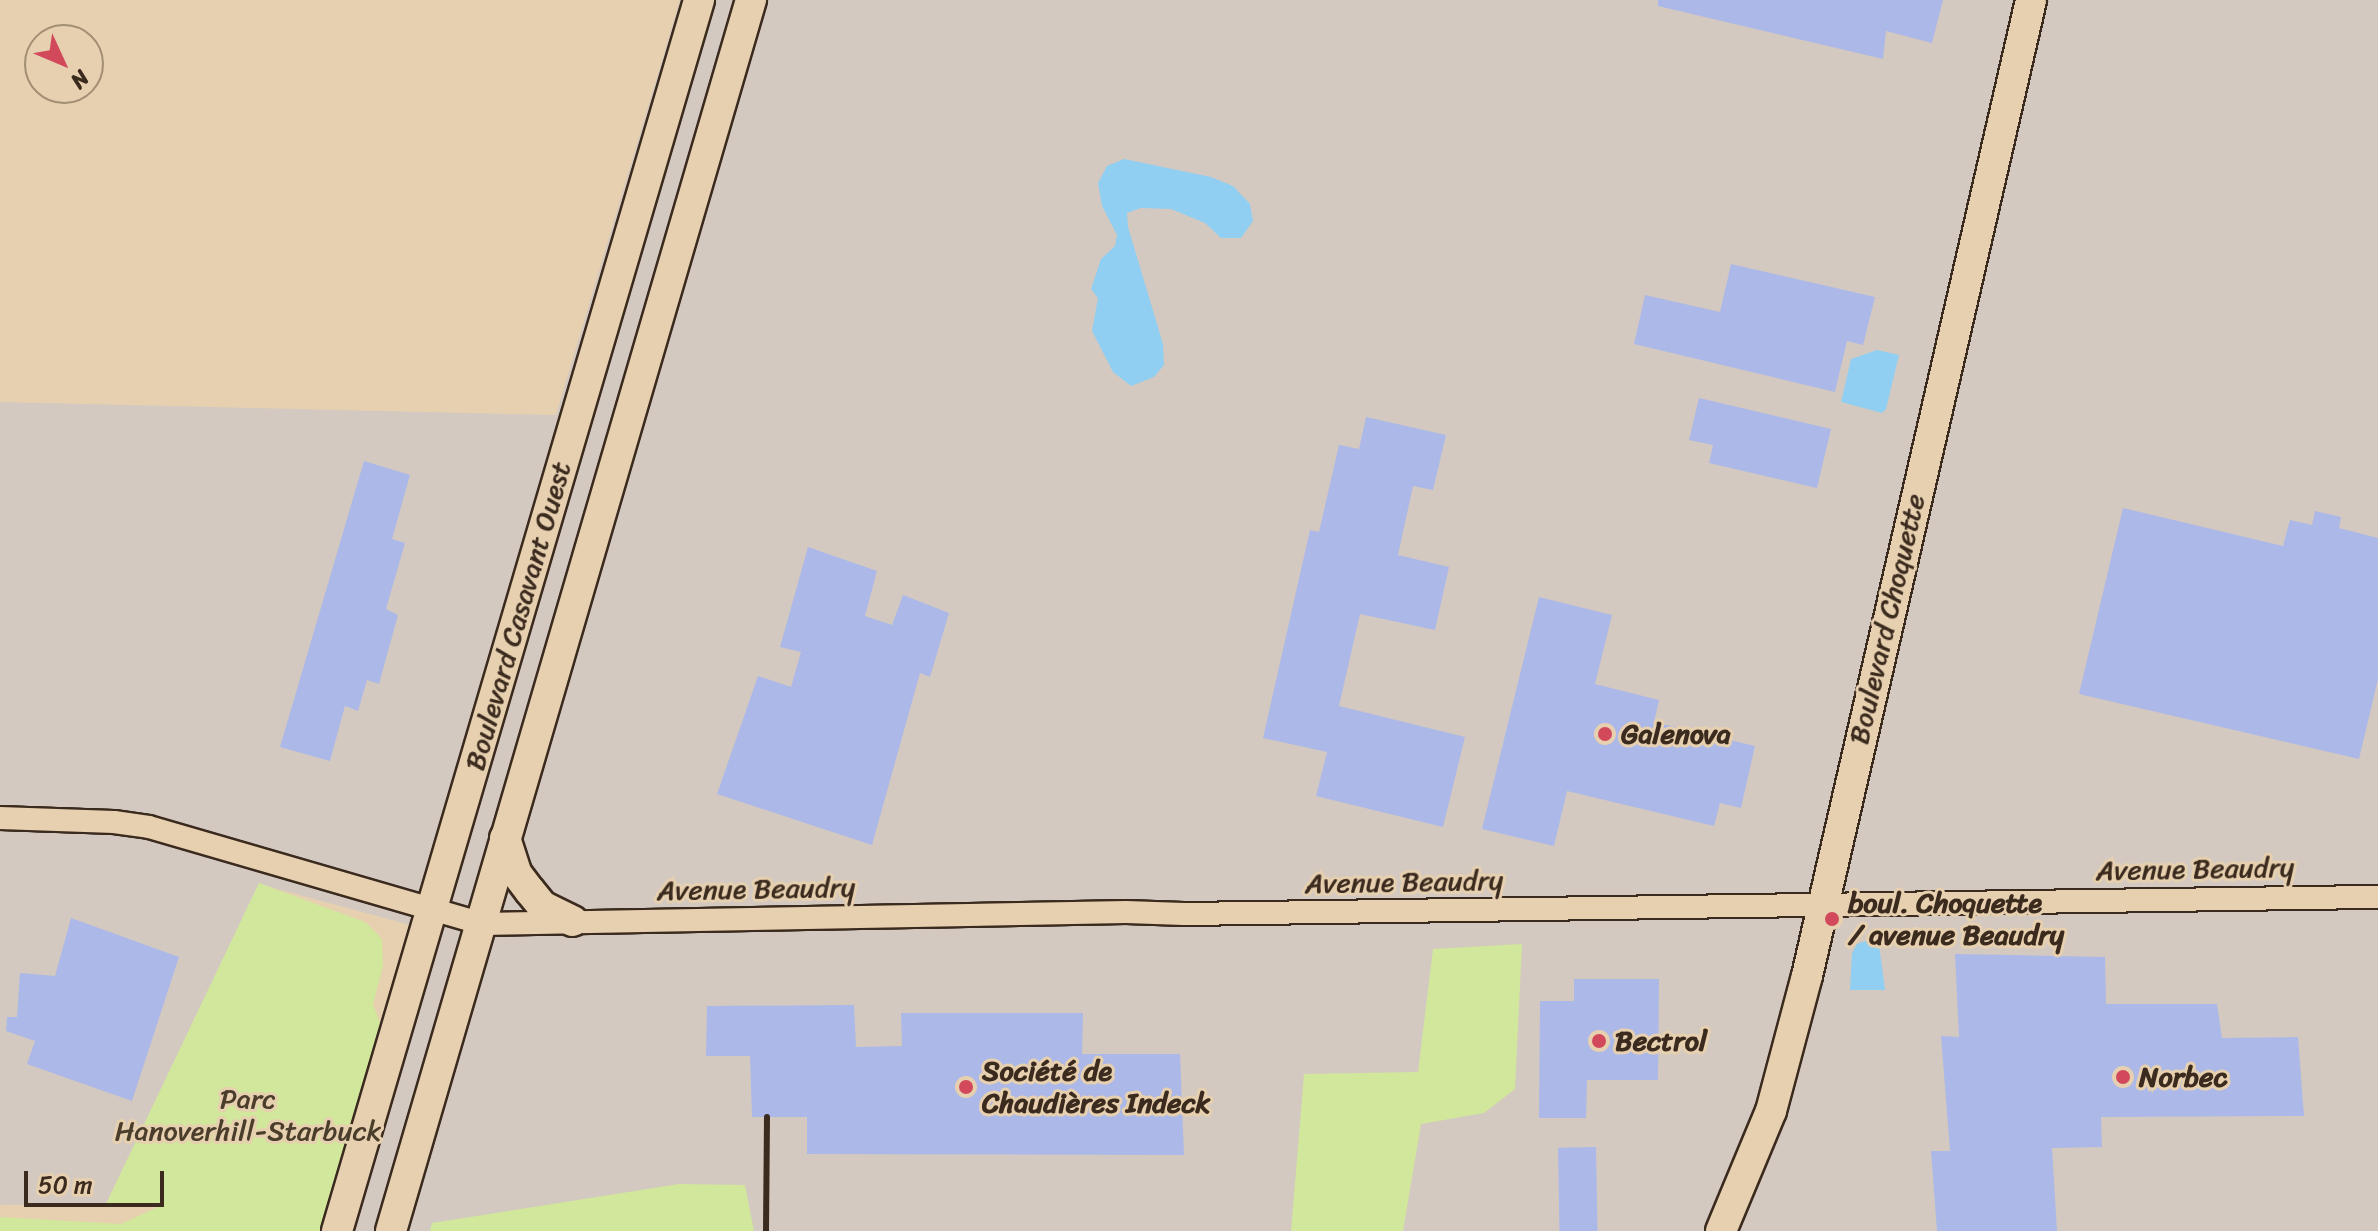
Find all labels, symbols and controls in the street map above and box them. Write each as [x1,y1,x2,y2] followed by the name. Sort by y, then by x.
[24,24,104,104] north arrow
[61,61,100,99] text: N
[457,457,579,775] street label: Boulevard Casavant Ouest
[1842,491,1932,747] street label: Boulevard Choquette
[1621,717,1731,751] place label: Galenova
[1596,725,1614,743] marker: Galenova
[2096,850,2294,888] street label: Avenue Beaudry
[1305,863,1503,901] street label: Avenue Beaudry
[657,870,855,908] street label: Avenue Beaudry
[1848,886,2064,952] place label: boul. Choquette / avenue Beaudry
[1823,910,1841,928] marker: boul. Choquette / avenue Beaudry
[1615,1024,1707,1058] place label: Bectrol
[1590,1032,1608,1050] marker: Bectrol
[982,1054,1210,1120] place label: Société de Chaudières Indeck
[2139,1060,2227,1094] place label: Norbec
[2114,1068,2132,1086] marker: Norbec
[957,1078,975,1096] marker: Société de Chaudières Indeck
[115,1082,381,1148] park label: Parc Hanoverhill-Starbuck
[28,1155,168,1205] scale bar
[38,1164,93,1206] text: 50 m

